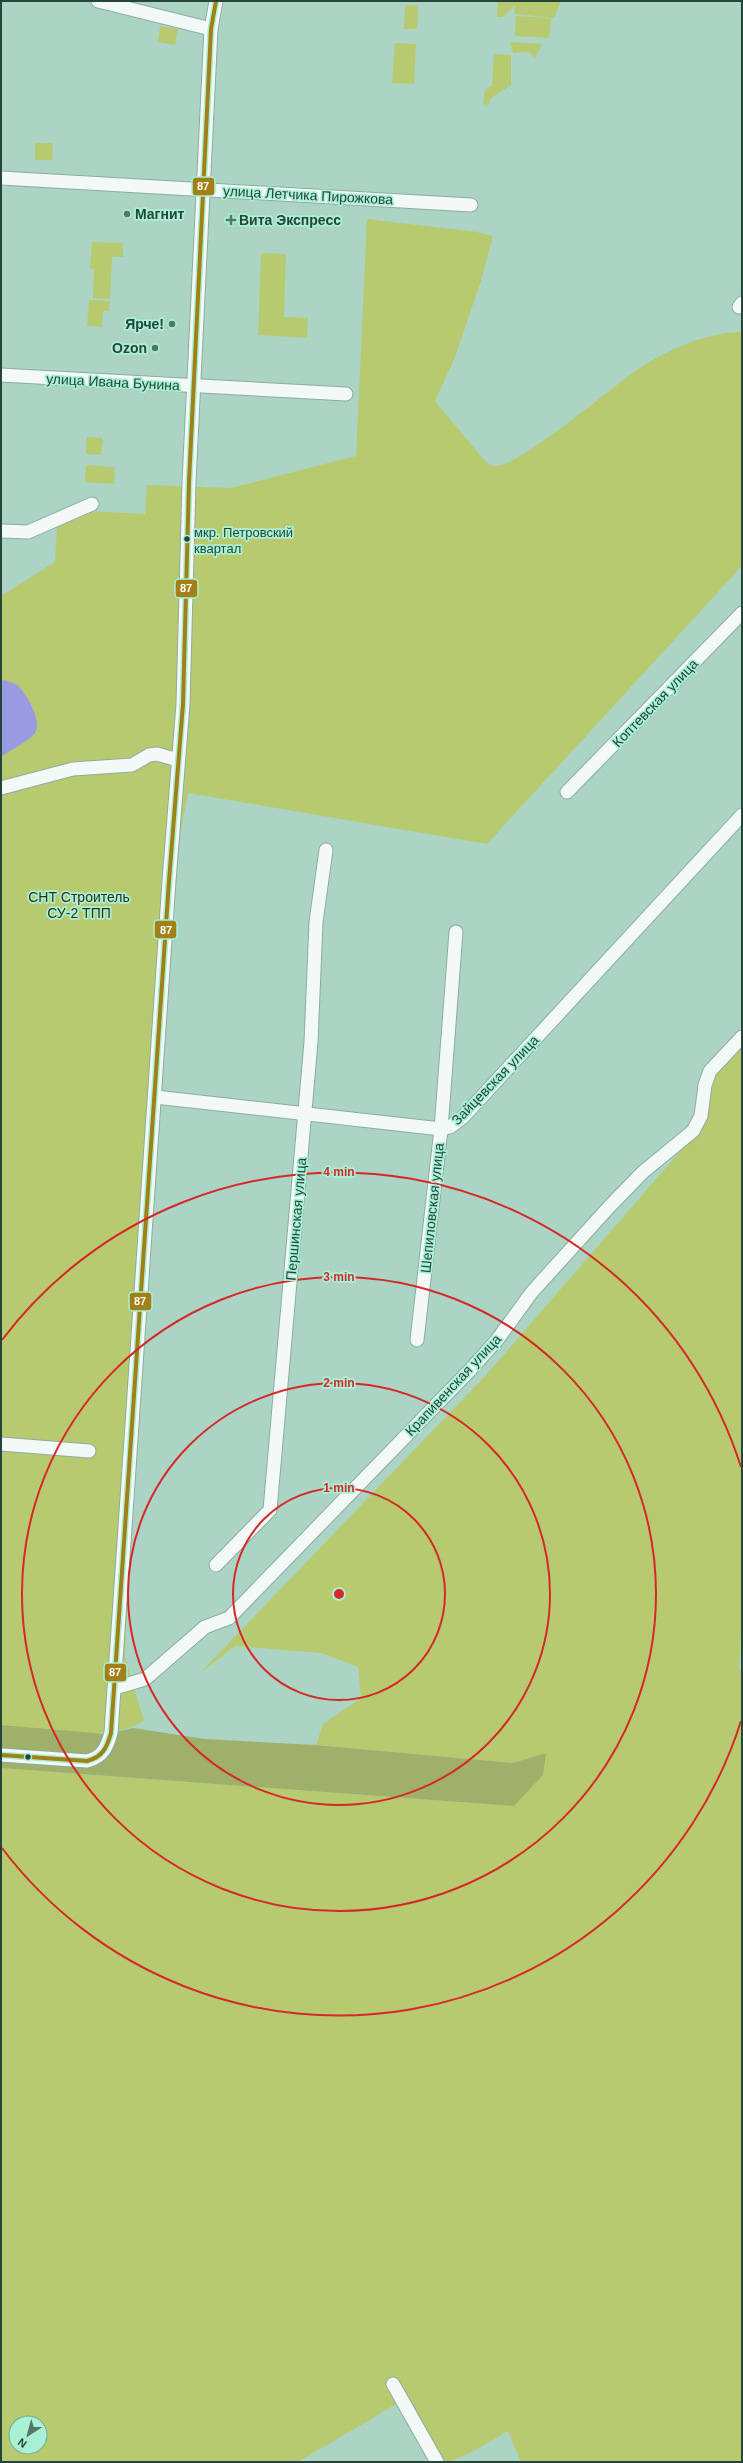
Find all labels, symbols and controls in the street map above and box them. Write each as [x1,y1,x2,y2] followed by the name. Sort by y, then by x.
[192,177,215,196] line badge: 87
[197,180,209,192] text: 87
[223,183,394,207] street label: улица Летчика Пирожкова
[135,206,185,222] place label: Магнит
[122,209,132,219] marker: Магнит
[239,212,341,228] place label: Вита Экспресс
[226,215,236,225] marker: Вита Экспресс
[125,316,164,332] place label: Ярче!
[167,319,177,329] marker: Ярче!
[112,340,147,356] place label: Ozon
[150,343,160,353] marker: Ozon
[46,371,180,394] street label: улица Ивана Бунина
[194,525,293,556] place label: мкр. Петровский квартал
[182,534,192,544] marker: мкр. Петровский квартал
[175,579,198,598] line badge: 87
[180,582,192,594] text: 87
[609,656,701,750] street label: Коптевская улица
[28,889,130,921] park label: СНТ Строитель СУ-2 ТПП
[154,920,177,939] line badge: 87
[160,924,172,936] text: 87
[448,1032,542,1128] street label: Зайцевская улица
[417,1142,447,1274] street label: Шепиловская улица
[283,1157,309,1281] street label: Першинская улица
[323,1165,355,1179] text: 4 min
[323,1270,355,1284] text: 3 min
[129,1292,152,1311] line badge: 87
[134,1295,146,1307] text: 87
[402,1331,504,1439] street label: Крапивенская улица
[323,1376,355,1390] text: 2 min
[323,1481,355,1495] text: 1 min
[332,1587,346,1601] centre of rings
[104,1663,127,1682] line badge: 87
[109,1666,121,1678] text: 87
[23,1752,33,1762] unlabelled marker
[8,2415,48,2455] north arrow
[15,2436,29,2450] text: N

